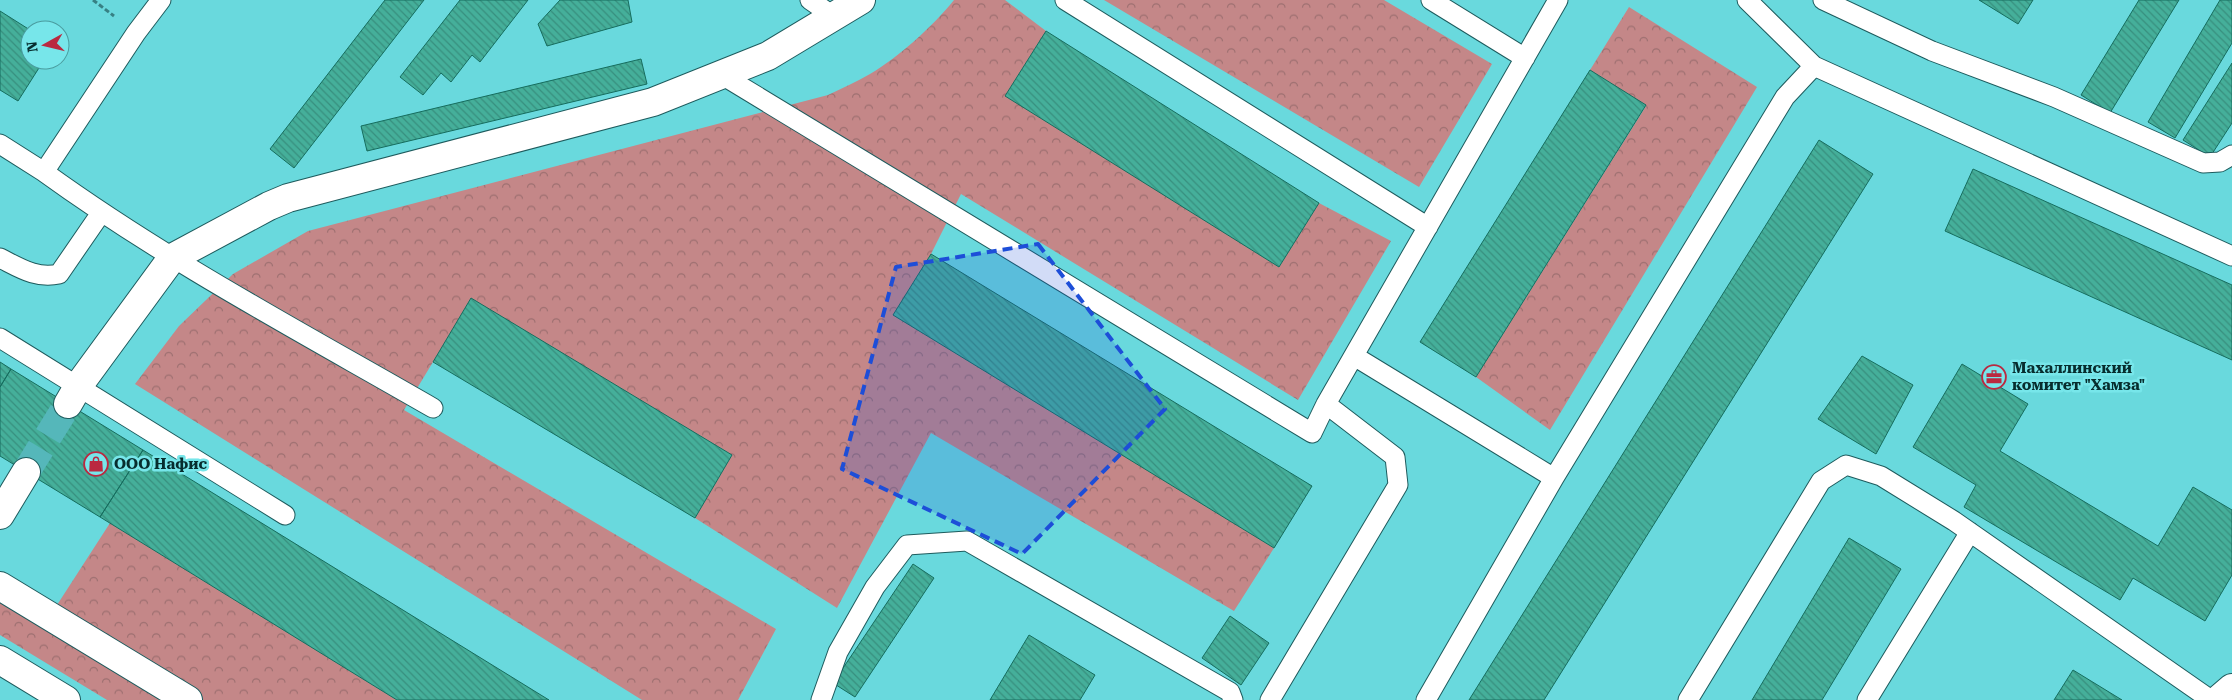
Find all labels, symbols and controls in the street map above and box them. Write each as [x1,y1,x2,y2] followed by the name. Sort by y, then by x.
[20,20,70,70] north arrow
[23,40,41,53] text: N
[2012,359,2145,394] place label: Махаллинский комитет "Хамза"
[1981,364,2007,390] office icon: Махаллинский комитет "Хамза"
[83,451,109,477] shop icon: ООО Нафис
[114,455,208,473] place label: ООО Нафис

